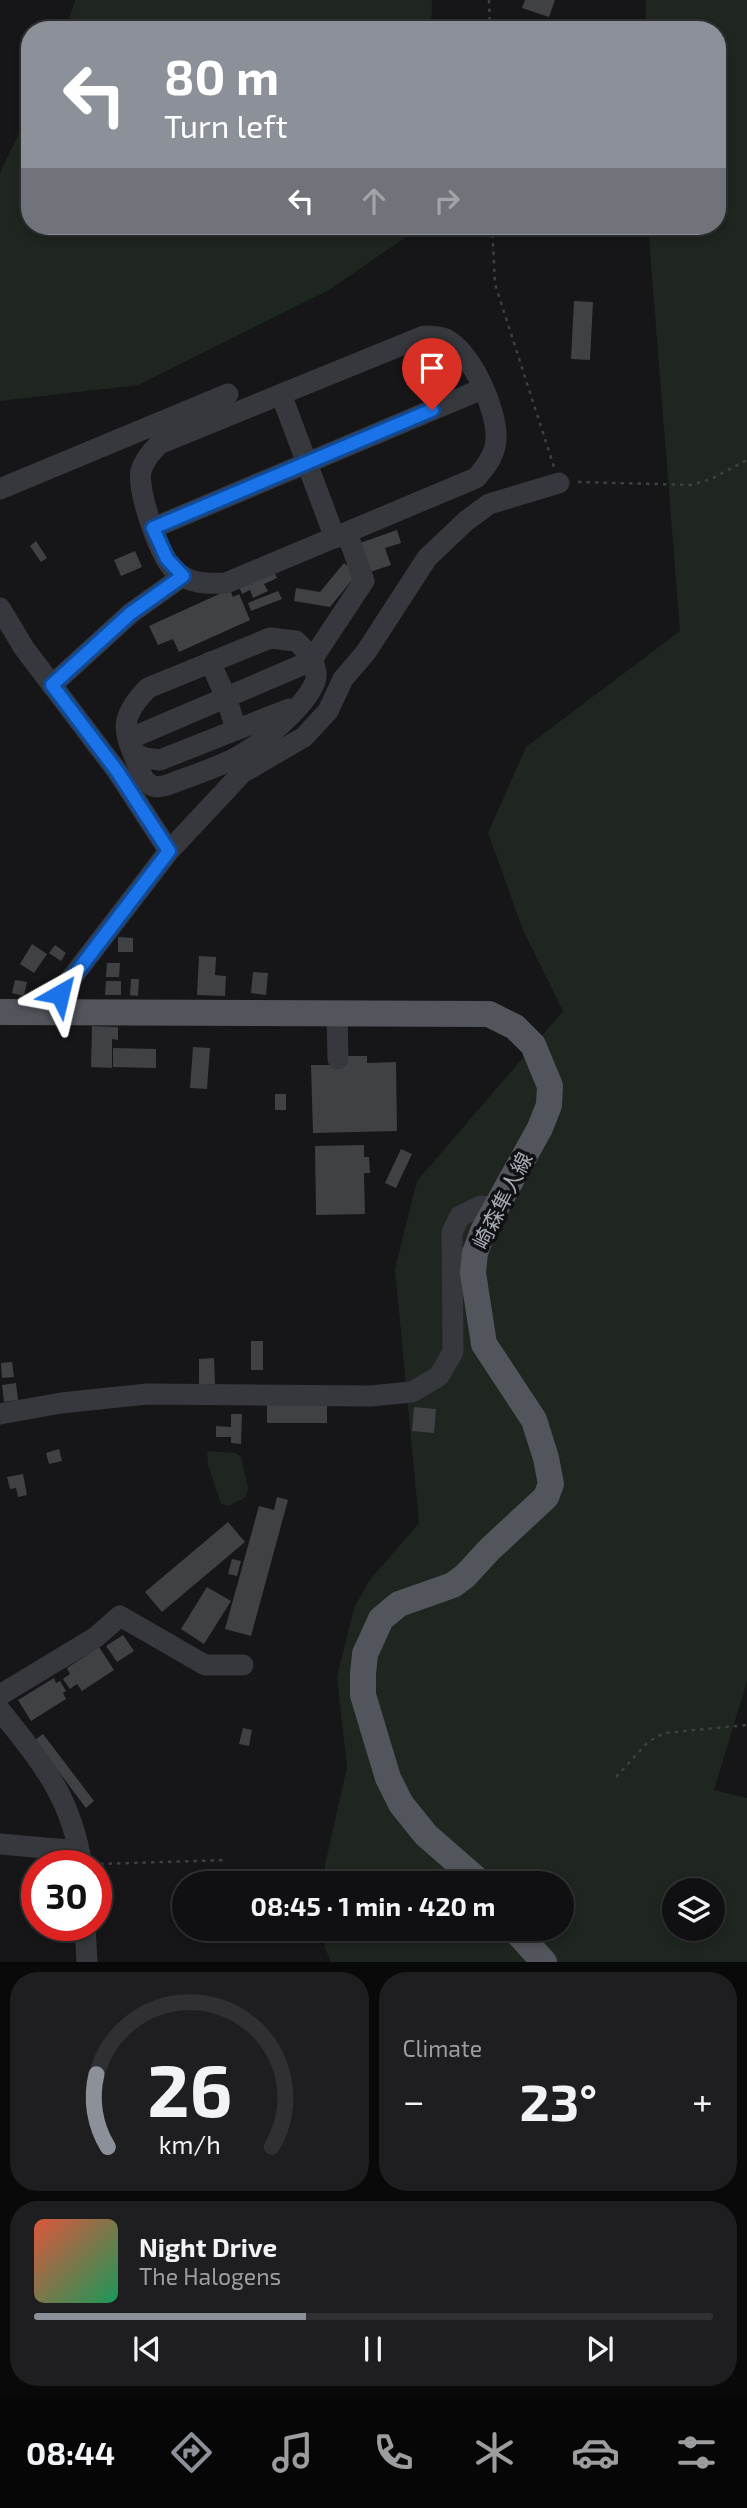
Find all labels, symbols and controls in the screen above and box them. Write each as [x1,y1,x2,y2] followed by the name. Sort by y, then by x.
[164,46,279,105] text: 80 m
[49,49,140,140] icon: left
[164,106,288,144] text: Turn left
[282,182,320,220] icon: left
[355,182,393,220] icon: ahead
[428,182,466,220] icon: right
[402,338,462,410] pin
[413,349,451,387] icon: arrive
[23,957,97,1031] position arrow
[467,1148,537,1253] street label: 崎森隼人線
[21,1850,112,1941] speed limit sign: 30
[662,1878,725,1941] map controls
[662,1878,725,1941] button: layers
[251,1890,495,1921] text: 08:45 · 1 min · 420 m
[403,2034,482,2062] text: Climate
[147,2045,232,2133] text: 26
[520,2069,597,2131] text: 23°
[403,2077,425,2123] text: −
[692,2077,713,2123] text: +
[158,2129,220,2159] text: km/h
[139,2231,277,2262] text: Night Drive
[139,2262,281,2290] text: The Halogens
[128,2330,166,2368] icon: previous
[354,2330,392,2368] icon: pause
[581,2330,619,2368] icon: next
[167,2428,216,2477] icon: directions
[268,2428,317,2477] icon: music
[369,2428,418,2477] icon: phone
[470,2428,519,2477] icon: climate
[571,2428,620,2477] icon: car
[672,2428,721,2477] icon: filters
[26,2433,115,2471] text: 08:44

